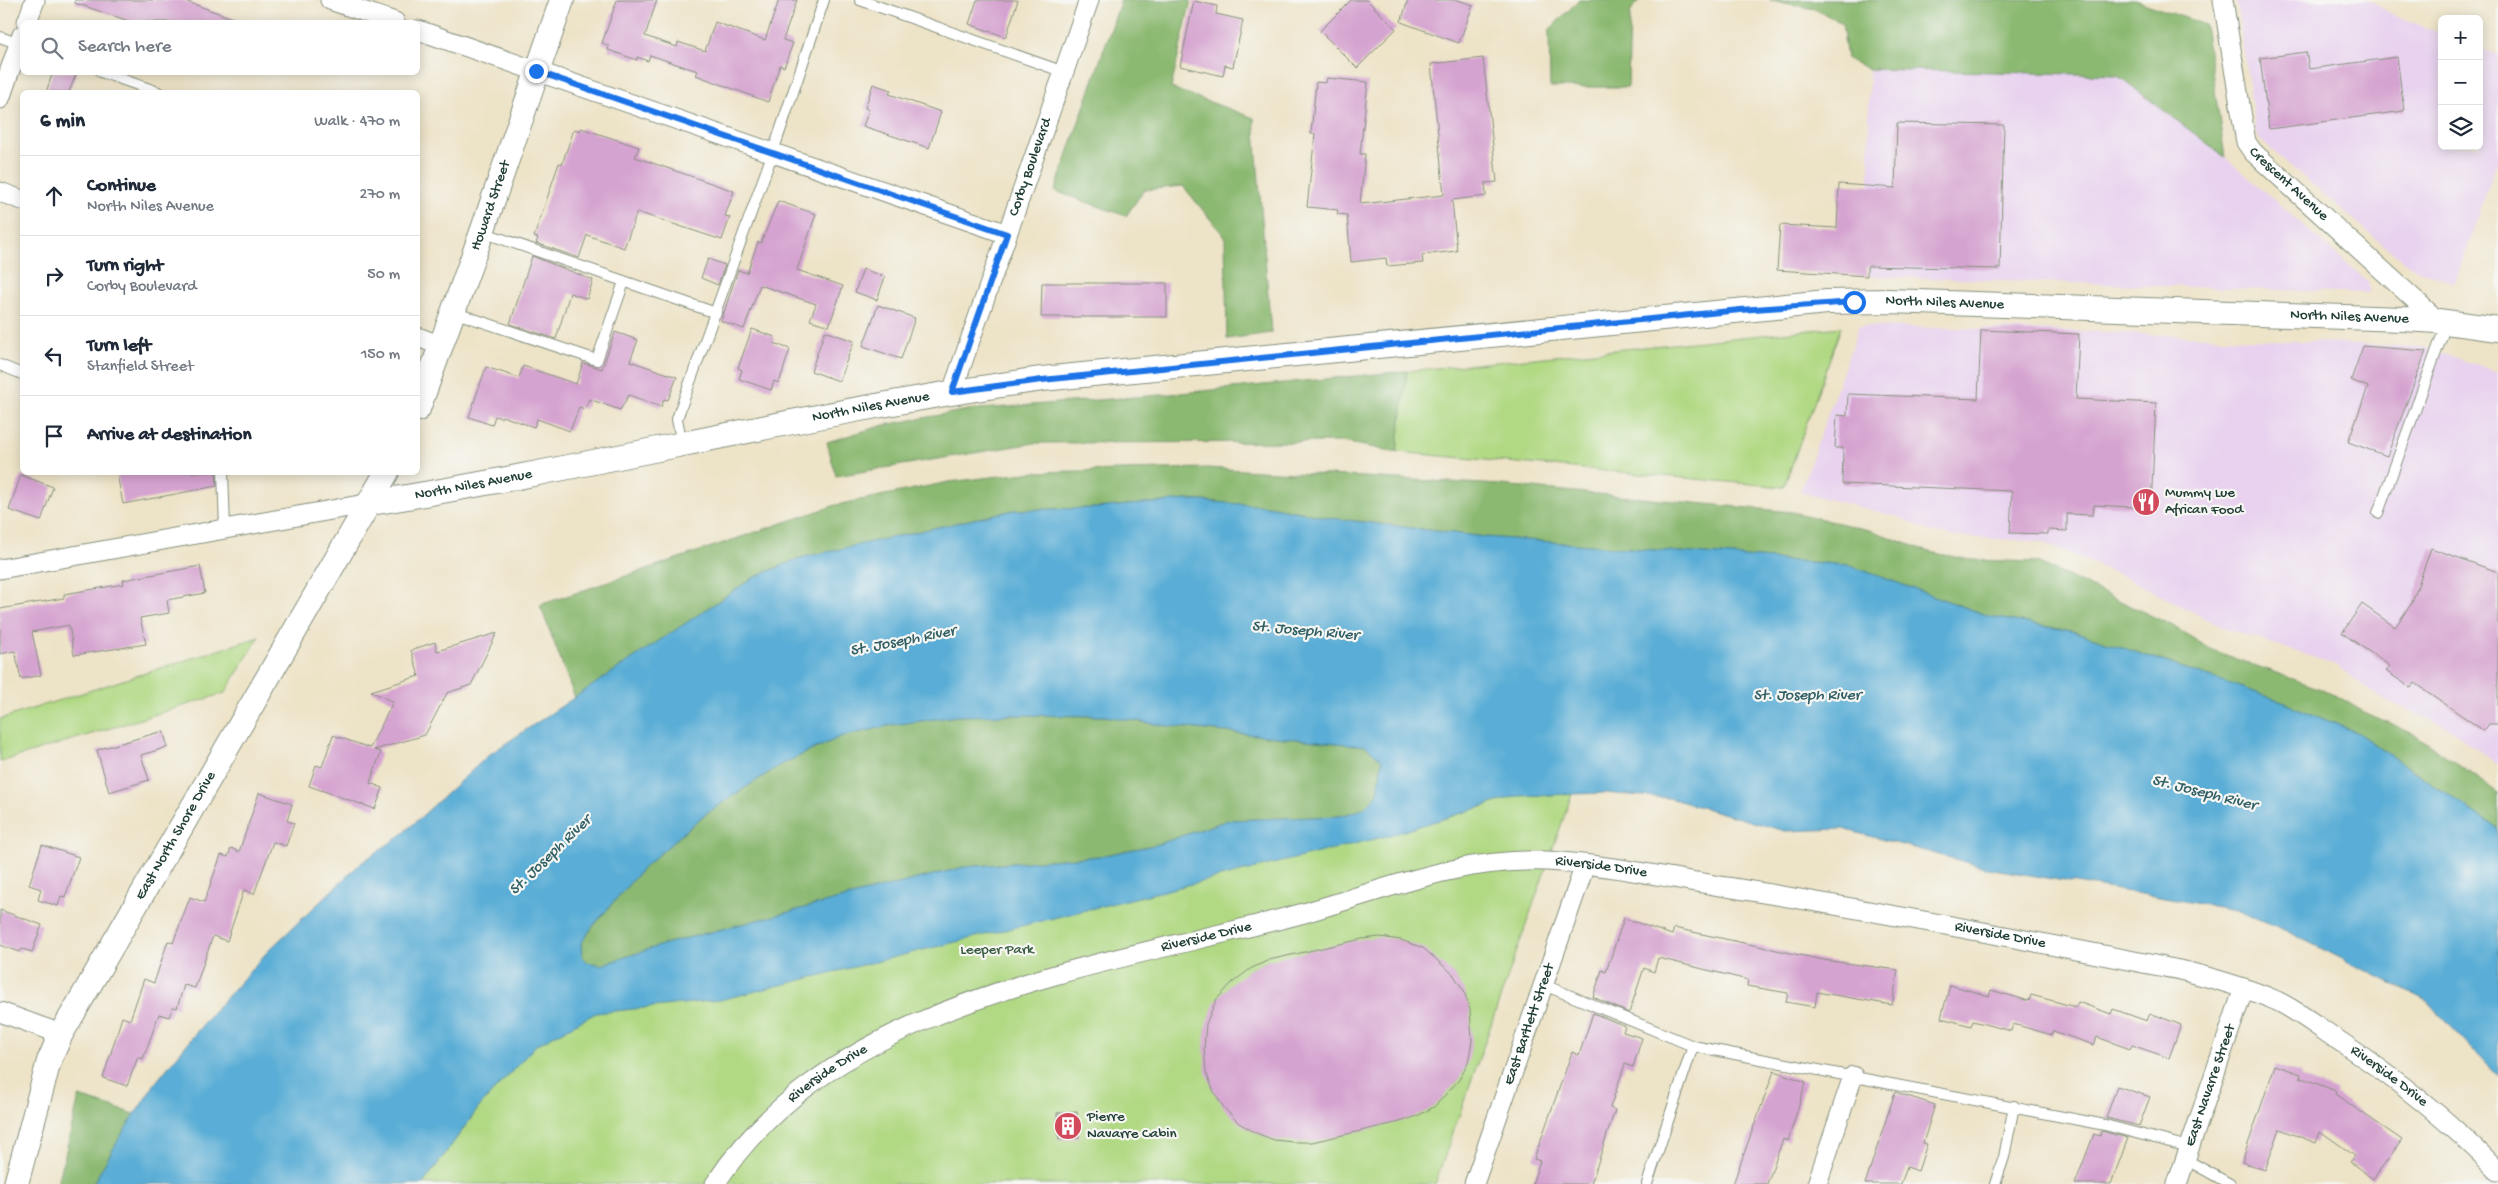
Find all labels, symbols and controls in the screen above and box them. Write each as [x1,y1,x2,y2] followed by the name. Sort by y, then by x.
[2438,15,2483,150] map controls
[2438,15,2483,60] button: +
[20,20,420,75] search box
[38,34,66,62] icon: search
[78,36,172,59] text: Search here
[525,60,548,83] route end
[2438,60,2483,105] button: −
[2438,105,2483,150] button: layers
[40,110,85,135] text: 6 min
[314,113,400,132] text: Walk · 470 m
[1005,115,1056,219] street label: Corby Boulevard
[2245,143,2332,225] street label: Crescent Avenue
[467,157,516,253] street label: Howard Street
[87,175,156,198] text: Continue
[40,182,68,210] icon: ahead
[360,186,400,205] text: 270 m
[87,198,214,217] text: North Niles Avenue
[87,255,163,278] text: Turn right
[40,262,68,290] icon: right
[367,266,400,285] text: 50 m
[87,278,197,297] text: Corby Boulevard
[1843,291,1866,314] route start
[1885,292,2005,314] street label: North Niles Avenue
[2290,306,2410,328] street label: North Niles Avenue
[87,335,151,358] text: Turn left
[40,342,68,370] icon: left
[361,346,400,365] text: 150 m
[87,358,193,377] text: Stanfield Street
[811,388,931,427] street label: North Niles Avenue
[40,422,68,450] icon: arrive
[87,424,251,447] text: Arrive at destination
[413,465,534,505] street label: North Niles Avenue
[2165,484,2244,519] place label: Mummy Lue African Food
[2131,487,2161,517] restaurant icon: Mummy Lue African Food
[1251,618,1362,646] water label: St. Joseph River
[849,622,960,662] water label: St. Joseph River
[1754,687,1864,706] water label: St. Joseph River
[132,768,220,903] street label: East North Shore Drive
[2150,772,2261,817] water label: St. Joseph River
[506,810,598,900] water label: St. Joseph River
[1554,852,1649,882] street label: Riverside Drive
[1159,918,1254,957] street label: Riverside Drive
[1953,918,2047,953] street label: Riverside Drive
[960,941,1035,959] park label: Leeper Park
[1500,960,1560,1087] street label: East Bartlett Street
[2181,1020,2240,1149] street label: East Navarre Street
[784,1040,871,1107] street label: Riverside Drive
[2347,1042,2432,1111] street label: Riverside Drive
[1086,1108,1177,1143] place label: Pierre Navarre Cabin
[1053,1111,1083,1141] building icon: Pierre Navarre Cabin

